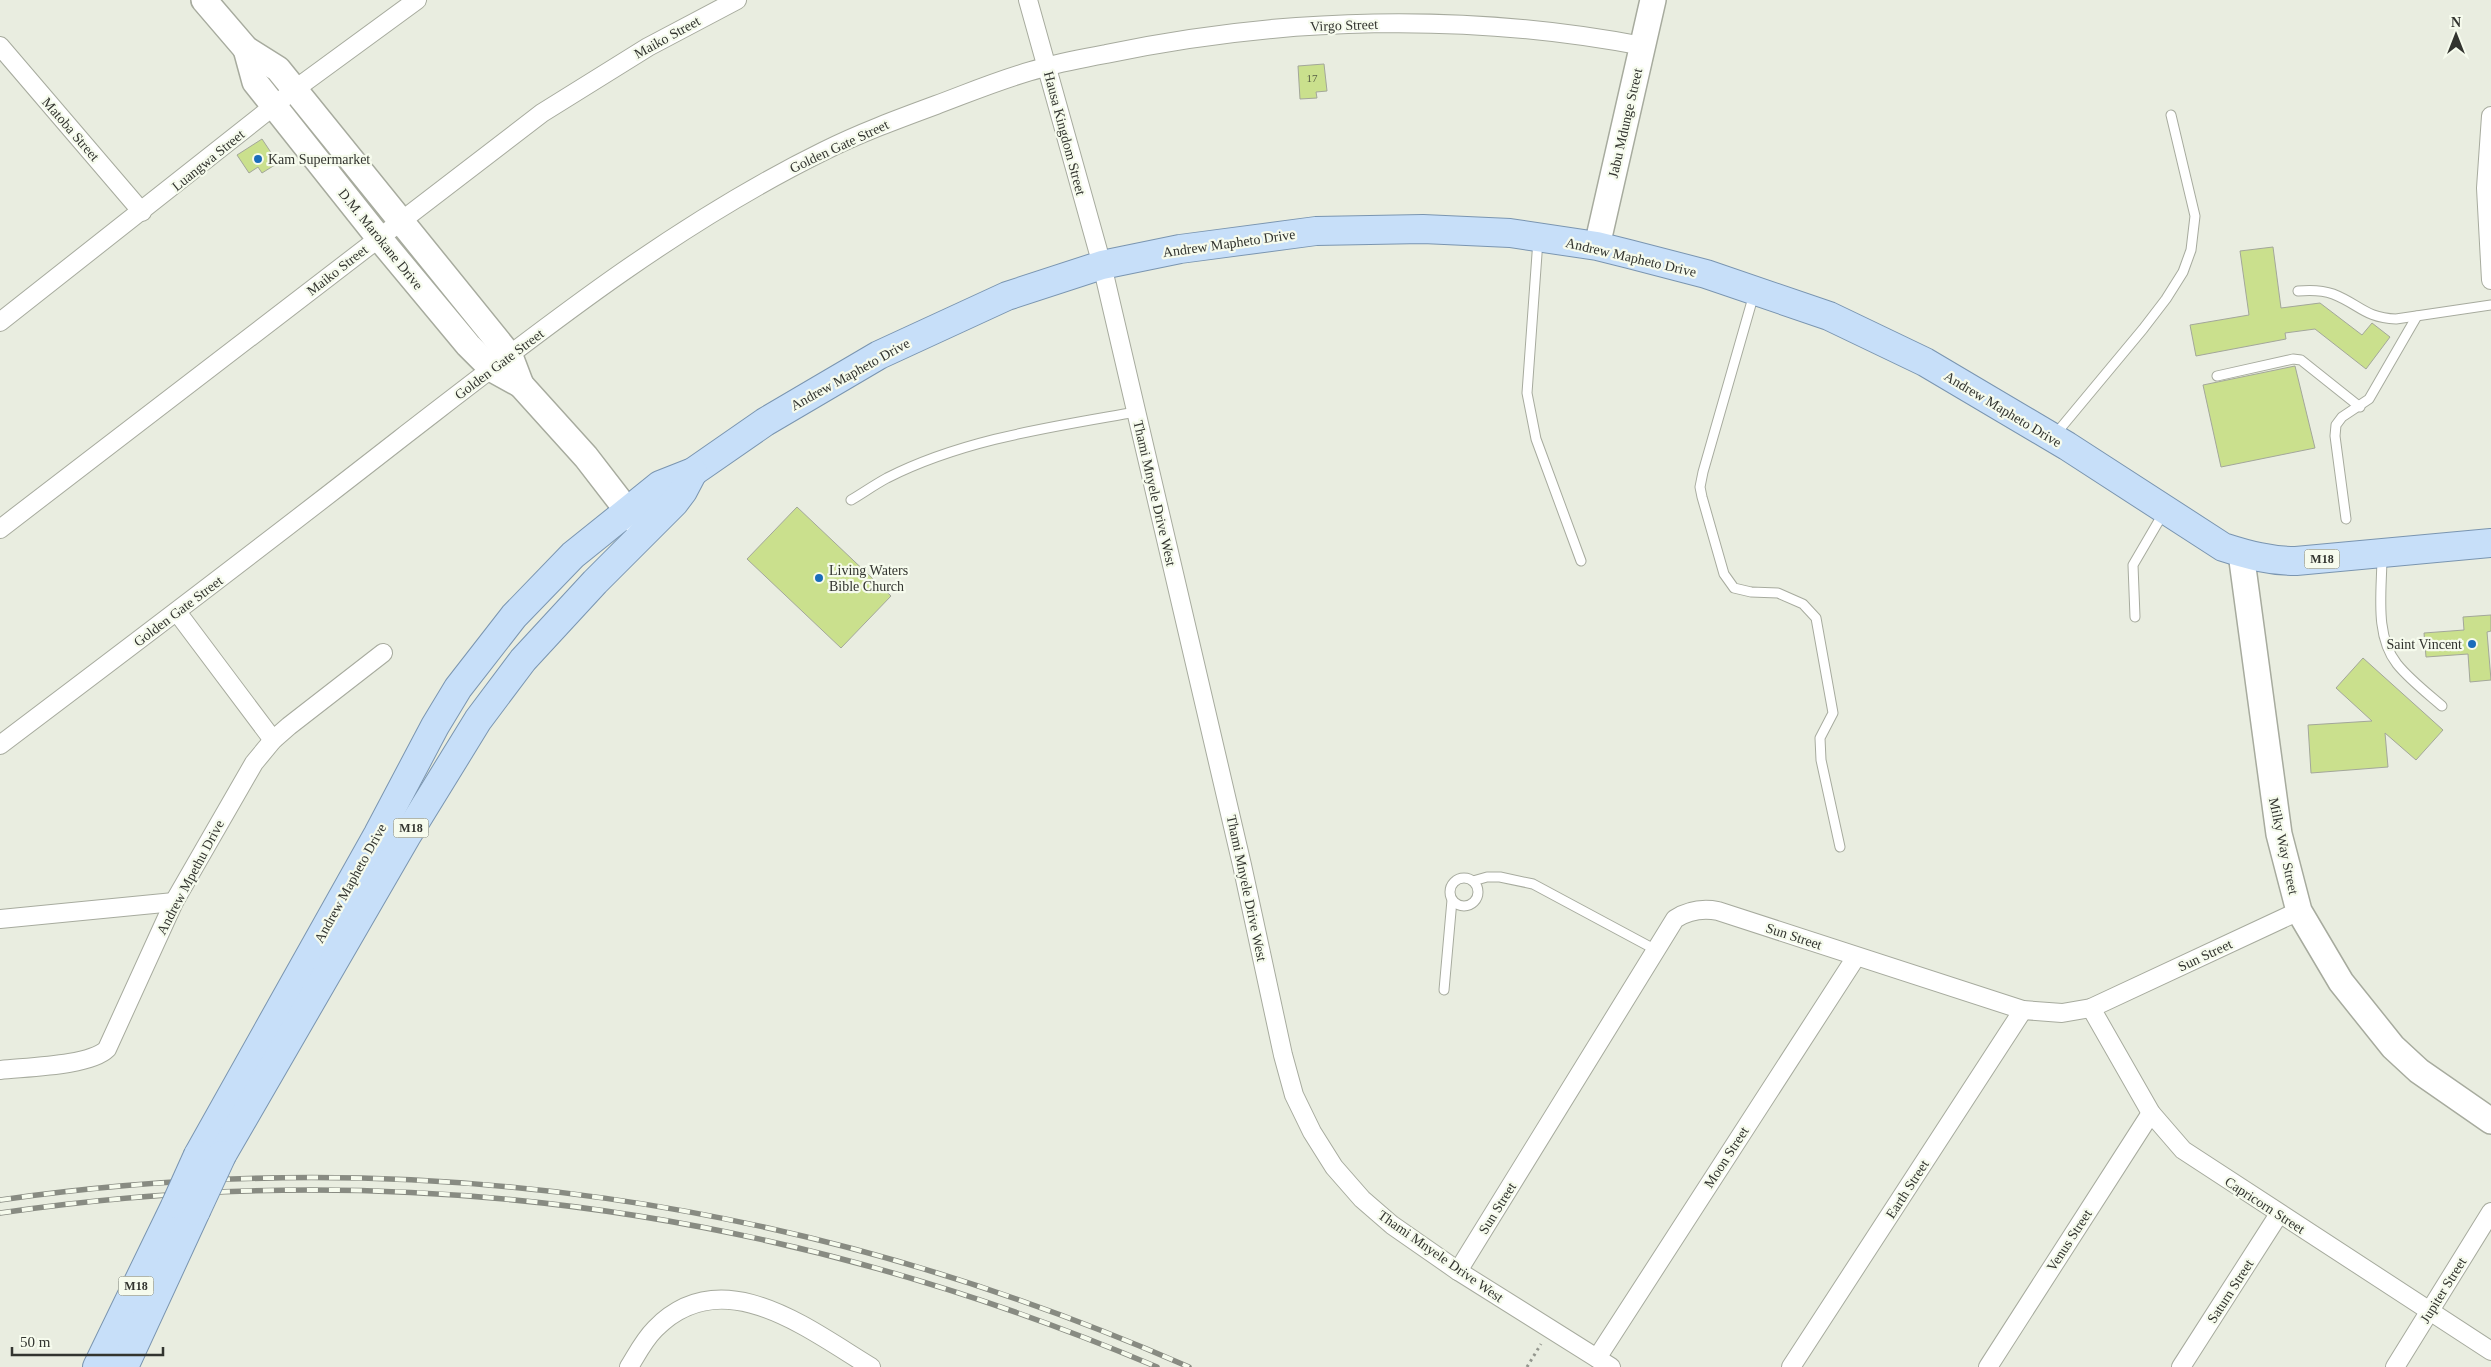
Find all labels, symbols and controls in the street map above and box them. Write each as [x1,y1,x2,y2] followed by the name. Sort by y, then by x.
[2431,10,2481,60] north arrow
[632,13,703,62] street label: Maiko Street
[2451,15,2461,30] text: N
[1310,17,1378,34] street label: Virgo Street
[1606,67,1645,179] street label: Jabu Mdunge Street
[1041,70,1088,197] street label: Hausa Kingdom Street
[1307,72,1318,84] house number: 17
[39,95,102,164] street label: Matoba Street
[787,117,891,176] street label: Golden Gate Street
[169,127,247,194] street label: Luangwa Street
[268,152,370,167] place label: Kam Supermarket
[252,153,264,165] marker: Kam Supermarket
[335,186,426,293] street label: D.M. Marokane Drive
[1162,227,1296,260] street label: Andrew Mapheto Drive
[1564,235,1698,280] street label: Andrew Mapheto Drive
[304,242,371,299] street label: Maiko Street
[452,326,547,403] street label: Golden Gate Street
[788,335,912,413] street label: Andrew Mapheto Drive
[1942,369,2064,450] street label: Andrew Mapheto Drive
[1130,419,1179,568] street label: Thami Mnyele Drive West
[2304,550,2340,568] road number: M18
[829,563,908,594] place label: Living Waters Bible Church
[813,572,825,584] marker: Living Waters Bible Church
[131,573,226,650] street label: Golden Gate Street
[2386,637,2462,652] place label: Saint Vincent
[2466,638,2478,650] marker: Saint Vincent
[2266,796,2301,896] street label: Milky Way Street
[1224,814,1269,963] street label: Thami Mnyele Drive West
[154,817,227,937] street label: Andrew Mpethu Drive
[394,818,428,838] road number: M18
[311,821,389,945] street label: Andrew Mapheto Drive
[1764,920,1824,953] street label: Sun Street
[2176,936,2235,974] street label: Sun Street
[1701,1124,1752,1191] street label: Moon Street
[1883,1157,1932,1221] street label: Earth Street
[2222,1174,2308,1237] street label: Capricorn Street
[1476,1180,1519,1237] street label: Sun Street
[2044,1207,2095,1274] street label: Venus Street
[1375,1208,1506,1305] street label: Thami Mnyele Drive West
[2417,1255,2470,1326] street label: Jupiter Street
[2204,1257,2257,1326] street label: Saturn Street
[118,1276,154,1295] road number: M18
[12,1324,164,1356] scale bar
[20,1334,51,1350] text: 50 m

